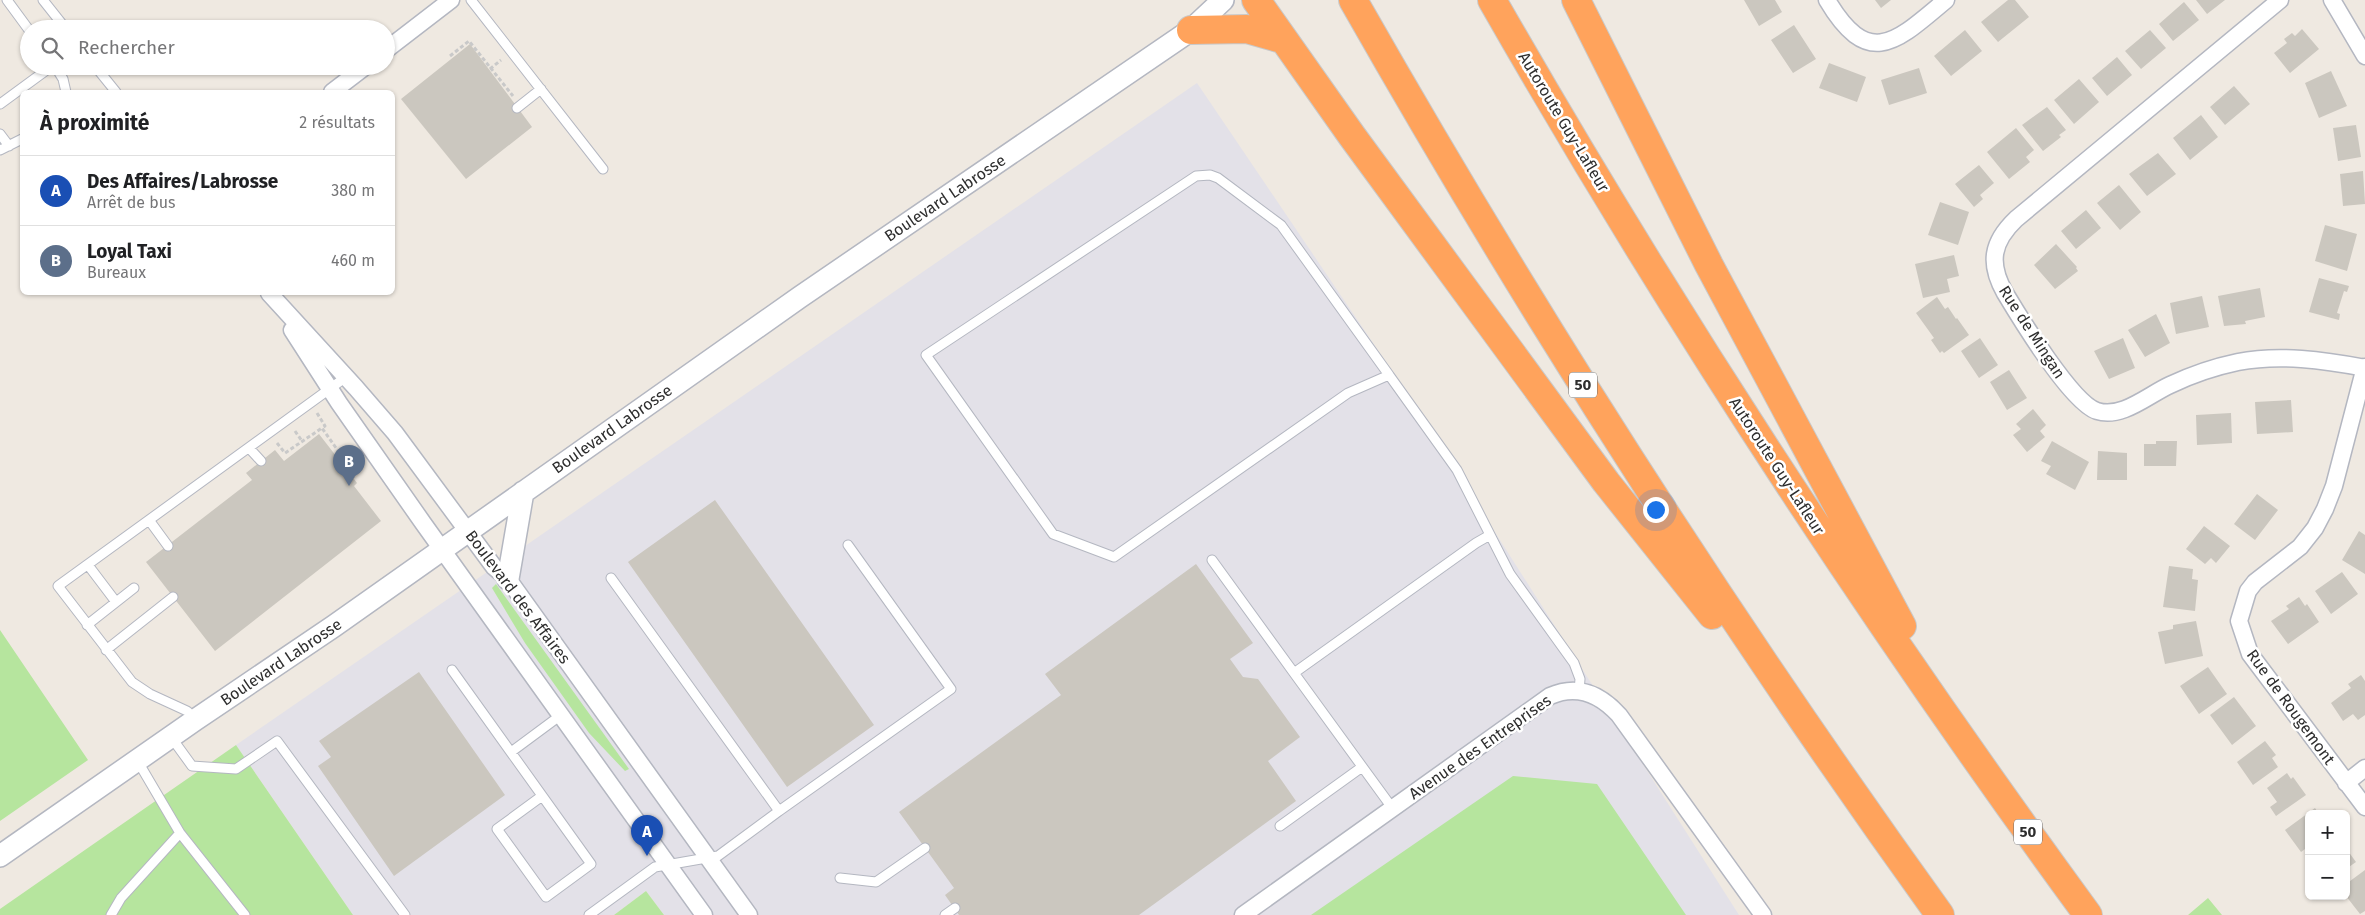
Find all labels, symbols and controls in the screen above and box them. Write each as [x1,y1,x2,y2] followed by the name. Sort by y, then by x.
[20,20,395,75] search box
[38,34,66,62] icon: search
[78,36,175,59] text: Rechercher
[1515,49,1614,196] street label: Autoroute Guy-Lafleur
[40,110,149,136] text: À proximité
[299,113,375,132] text: 2 résultats
[881,150,1009,246] street label: Boulevard Labrosse
[87,170,278,193] text: Des Affaires/Labrosse
[51,181,61,200] text: A
[331,181,375,200] text: 380 m
[87,193,176,212] text: Arrêt de bus
[87,240,172,263] text: Loyal Taxi
[51,251,61,270] text: B
[331,251,375,270] text: 460 m
[87,263,146,282] text: Bureaux
[1995,282,2069,382] street label: Rue de Mingan
[1569,372,1597,398] road number: 50
[548,380,676,478] street label: Boulevard Labrosse
[1725,394,1829,539] street label: Autoroute Guy-Lafleur
[333,445,365,486] pin: B
[1643,497,1669,523] your location
[462,527,574,667] street label: Boulevard des Affaires
[217,614,345,710] street label: Boulevard Labrosse
[2243,646,2339,768] street label: Rue de Rougemont
[1405,691,1555,803] street label: Avenue des Entreprises
[2305,810,2350,900] map controls
[2305,810,2350,855] button: +
[631,815,663,856] pin: A
[2014,820,2042,844] road number: 50
[2305,855,2350,900] button: −

